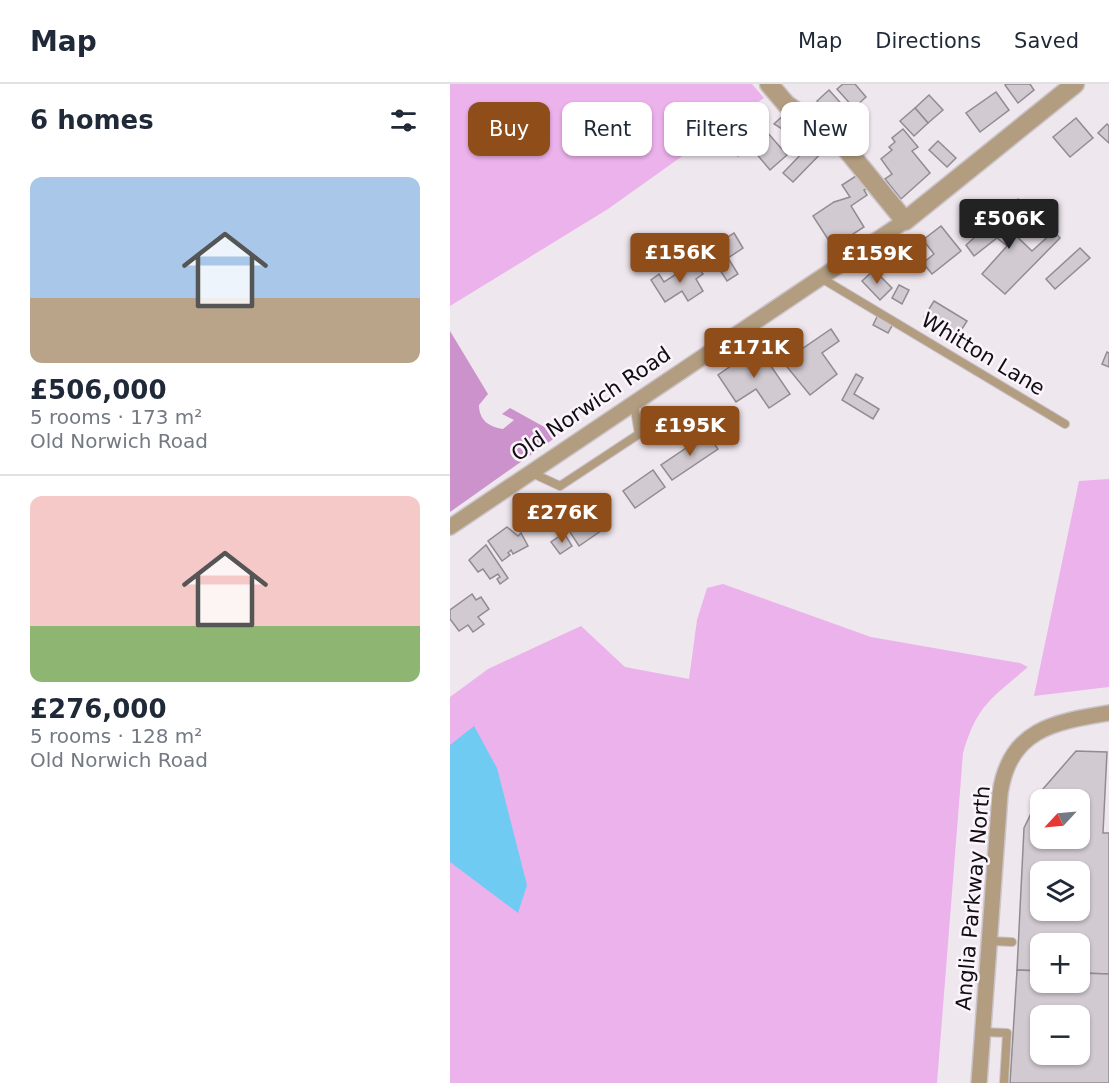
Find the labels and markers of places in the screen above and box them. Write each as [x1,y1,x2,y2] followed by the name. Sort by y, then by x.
[967,199,1051,250] pin: £506K
[638,233,722,284] pin: £156K
[835,234,919,285] pin: £159K
[712,328,796,379] pin: £171K
[648,406,732,457] pin: £195K
[520,493,604,544] pin: £276K

